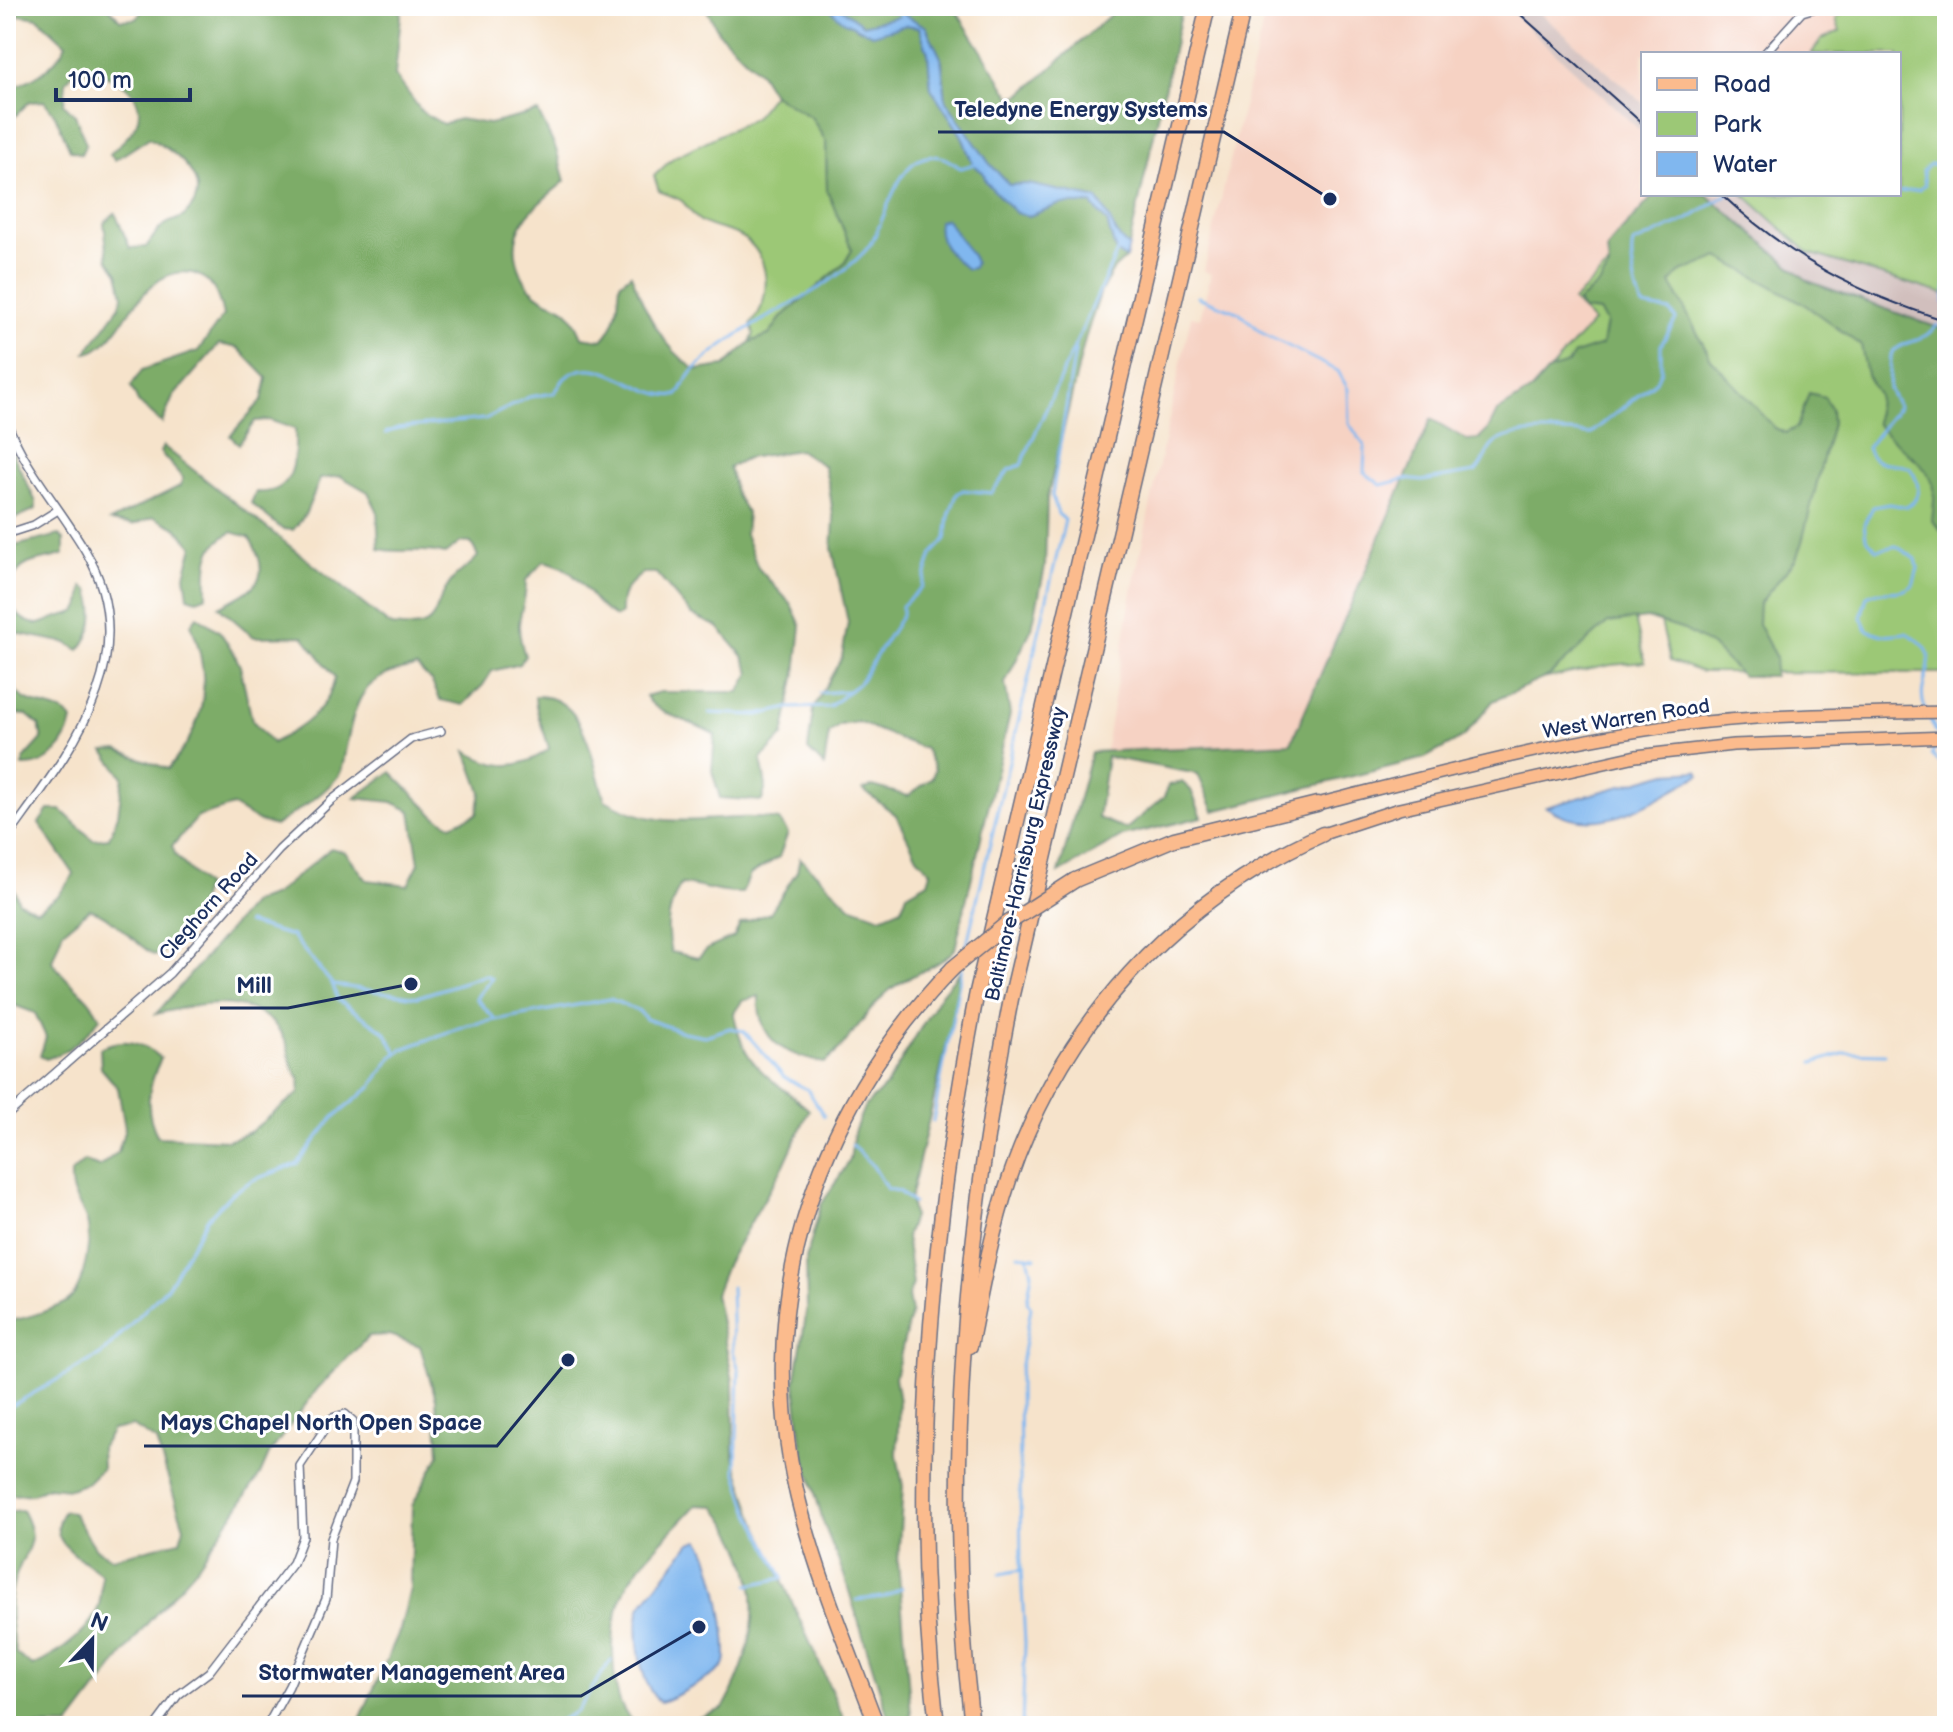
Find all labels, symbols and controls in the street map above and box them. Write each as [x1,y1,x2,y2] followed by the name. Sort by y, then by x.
[56,52,190,102] scale bar
[1641,52,1901,196] legend
[68,66,132,95] text: 100 m
[1713,70,1771,99] text: Road
[938,86,1224,132] callout: Teledyne Energy Systems
[954,97,1208,124] text: Teledyne Energy Systems
[1713,110,1761,139] text: Park
[1713,150,1777,179] text: Water
[1541,694,1711,744] street label: West Warren Road
[980,705,1072,1004] street label: Baltimore-Harrisburg Expressway
[154,848,263,965] street label: Cleghorn Road
[220,962,288,1008] callout: Mill
[236,973,272,1000] text: Mill
[144,1400,497,1446] callout: Mays Chapel North Open Space
[160,1410,482,1437] text: Mays Chapel North Open Space
[52,1600,132,1680] north arrow
[86,1607,112,1638] text: N
[242,1650,581,1696] callout: Stormwater Management Area
[259,1660,565,1687] text: Stormwater Management Area

